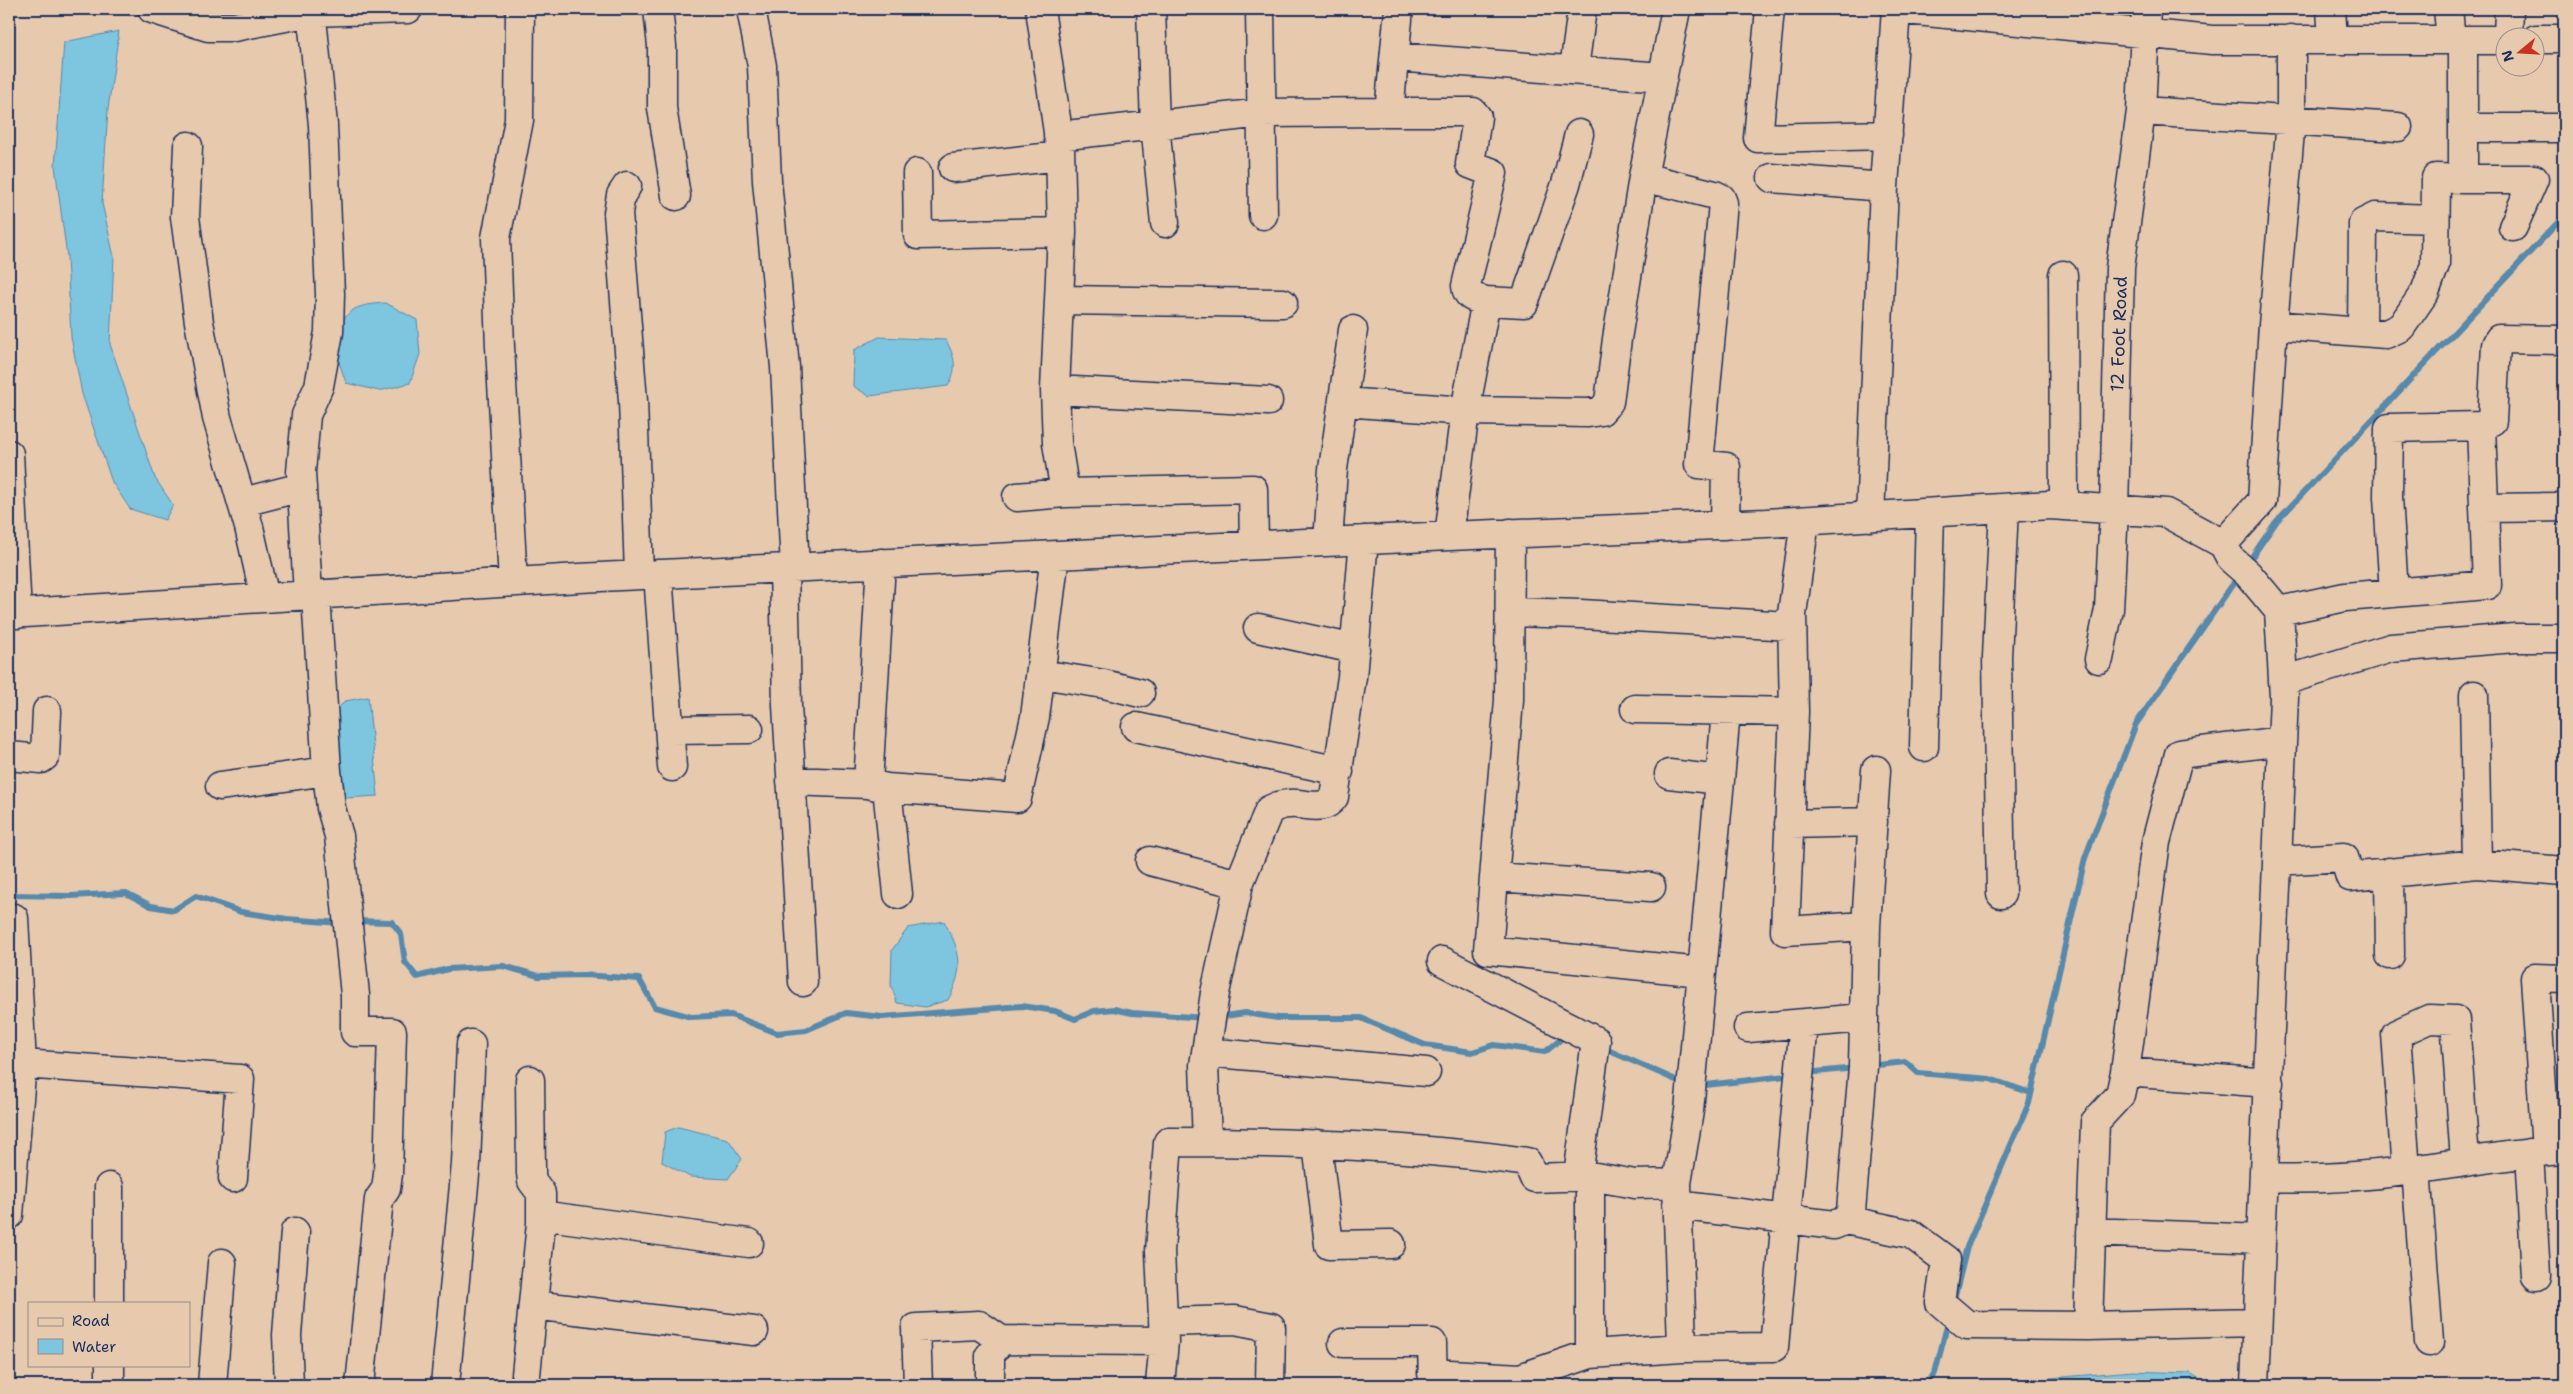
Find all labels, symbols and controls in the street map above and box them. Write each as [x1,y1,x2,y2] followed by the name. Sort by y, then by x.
[2496,28,2546,78] north arrow
[2497,48,2518,64] text: N
[2105,276,2133,392] street label: 12 Foot Road
[28,1302,190,1366] legend
[72,1311,110,1331] text: Road
[72,1337,116,1357] text: Water

